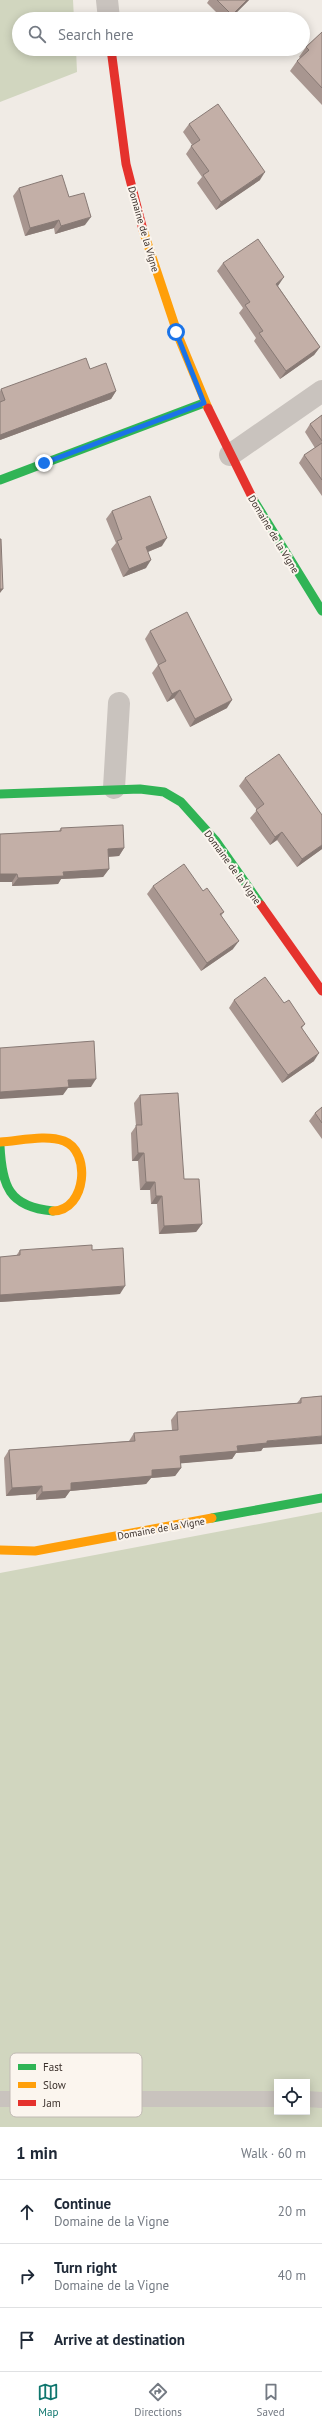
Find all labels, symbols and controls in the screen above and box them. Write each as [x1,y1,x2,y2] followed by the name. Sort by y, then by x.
[12,12,310,56] search box
[26,23,48,45] icon: search
[58,25,134,44] text: Search here
[125,185,162,273] street label: Domaine de la Vigne
[167,323,185,341] route start
[35,454,53,472] route end
[245,493,302,576] street label: Domaine de la Vigne
[201,828,264,907] street label: Domaine de la Vigne
[116,1514,206,1543] street label: Domaine de la Vigne
[10,2053,142,2117] legend
[43,2060,63,2074] text: Fast
[43,2078,66,2092] text: Slow
[274,2079,310,2115] map controls
[274,2079,310,2115] button: locate
[42,2096,61,2110] text: Jam
[16,2142,57,2164] text: 1 min
[241,2145,306,2162] text: Walk · 60 m
[54,2194,111,2213] text: Continue
[16,2201,38,2223] icon: ahead
[278,2203,306,2220] text: 20 m
[54,2213,169,2230] text: Domaine de la Vigne
[54,2258,117,2277] text: Turn right
[16,2265,38,2287] icon: right
[278,2267,306,2284] text: 40 m
[54,2277,169,2294] text: Domaine de la Vigne
[16,2329,38,2351] icon: arrive
[54,2330,185,2349] text: Arrive at destination
[37,2381,59,2419] tab: Map
[134,2381,182,2419] tab: Directions
[257,2381,285,2419] tab: Saved

